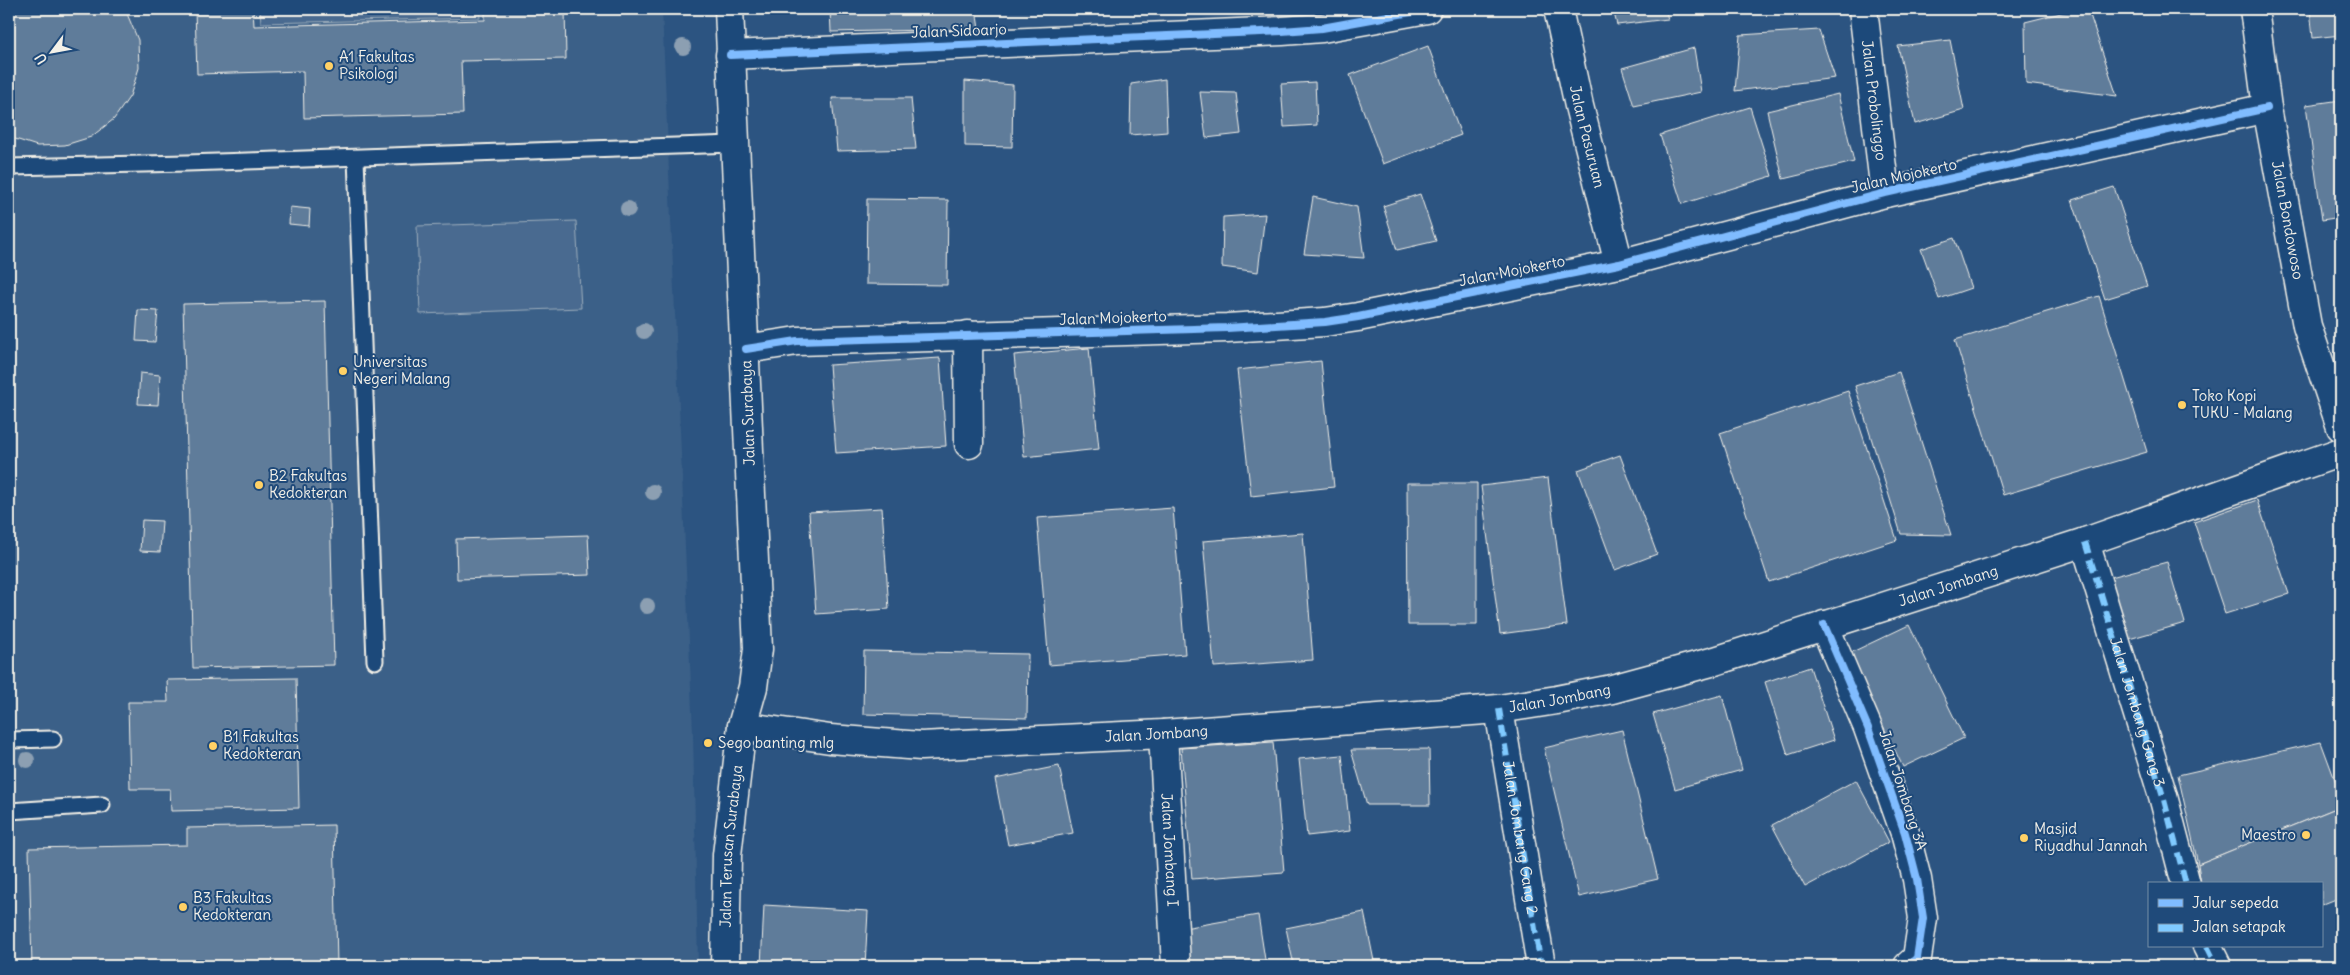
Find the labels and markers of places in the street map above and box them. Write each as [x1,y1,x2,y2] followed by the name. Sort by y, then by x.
[339,47,415,83] place label: A1 Fakultas Psikologi
[323,60,335,72] marker: A1 Fakultas Psikologi
[353,352,450,388] place label: Universitas Negeri Malang
[337,365,349,377] marker: Universitas Negeri Malang
[2192,386,2293,422] place label: Toko Kopi TUKU - Malang
[2176,399,2188,411] marker: Toko Kopi TUKU - Malang
[269,466,347,502] place label: B2 Fakultas Kedokteran
[253,479,265,491] marker: B2 Fakultas Kedokteran
[223,727,301,763] place label: B1 Fakultas Kedokteran
[718,733,834,752] place label: Sego banting mlg
[702,737,714,749] marker: Sego banting mlg
[207,740,219,752] marker: B1 Fakultas Kedokteran
[2034,819,2148,855] place label: Masjid Riyadhul Jannah
[2241,825,2296,844] place label: Maestro
[2300,829,2312,841] marker: Maestro
[2018,832,2030,844] marker: Masjid Riyadhul Jannah
[193,888,272,924] place label: B3 Fakultas Kedokteran
[177,901,189,913] marker: B3 Fakultas Kedokteran

